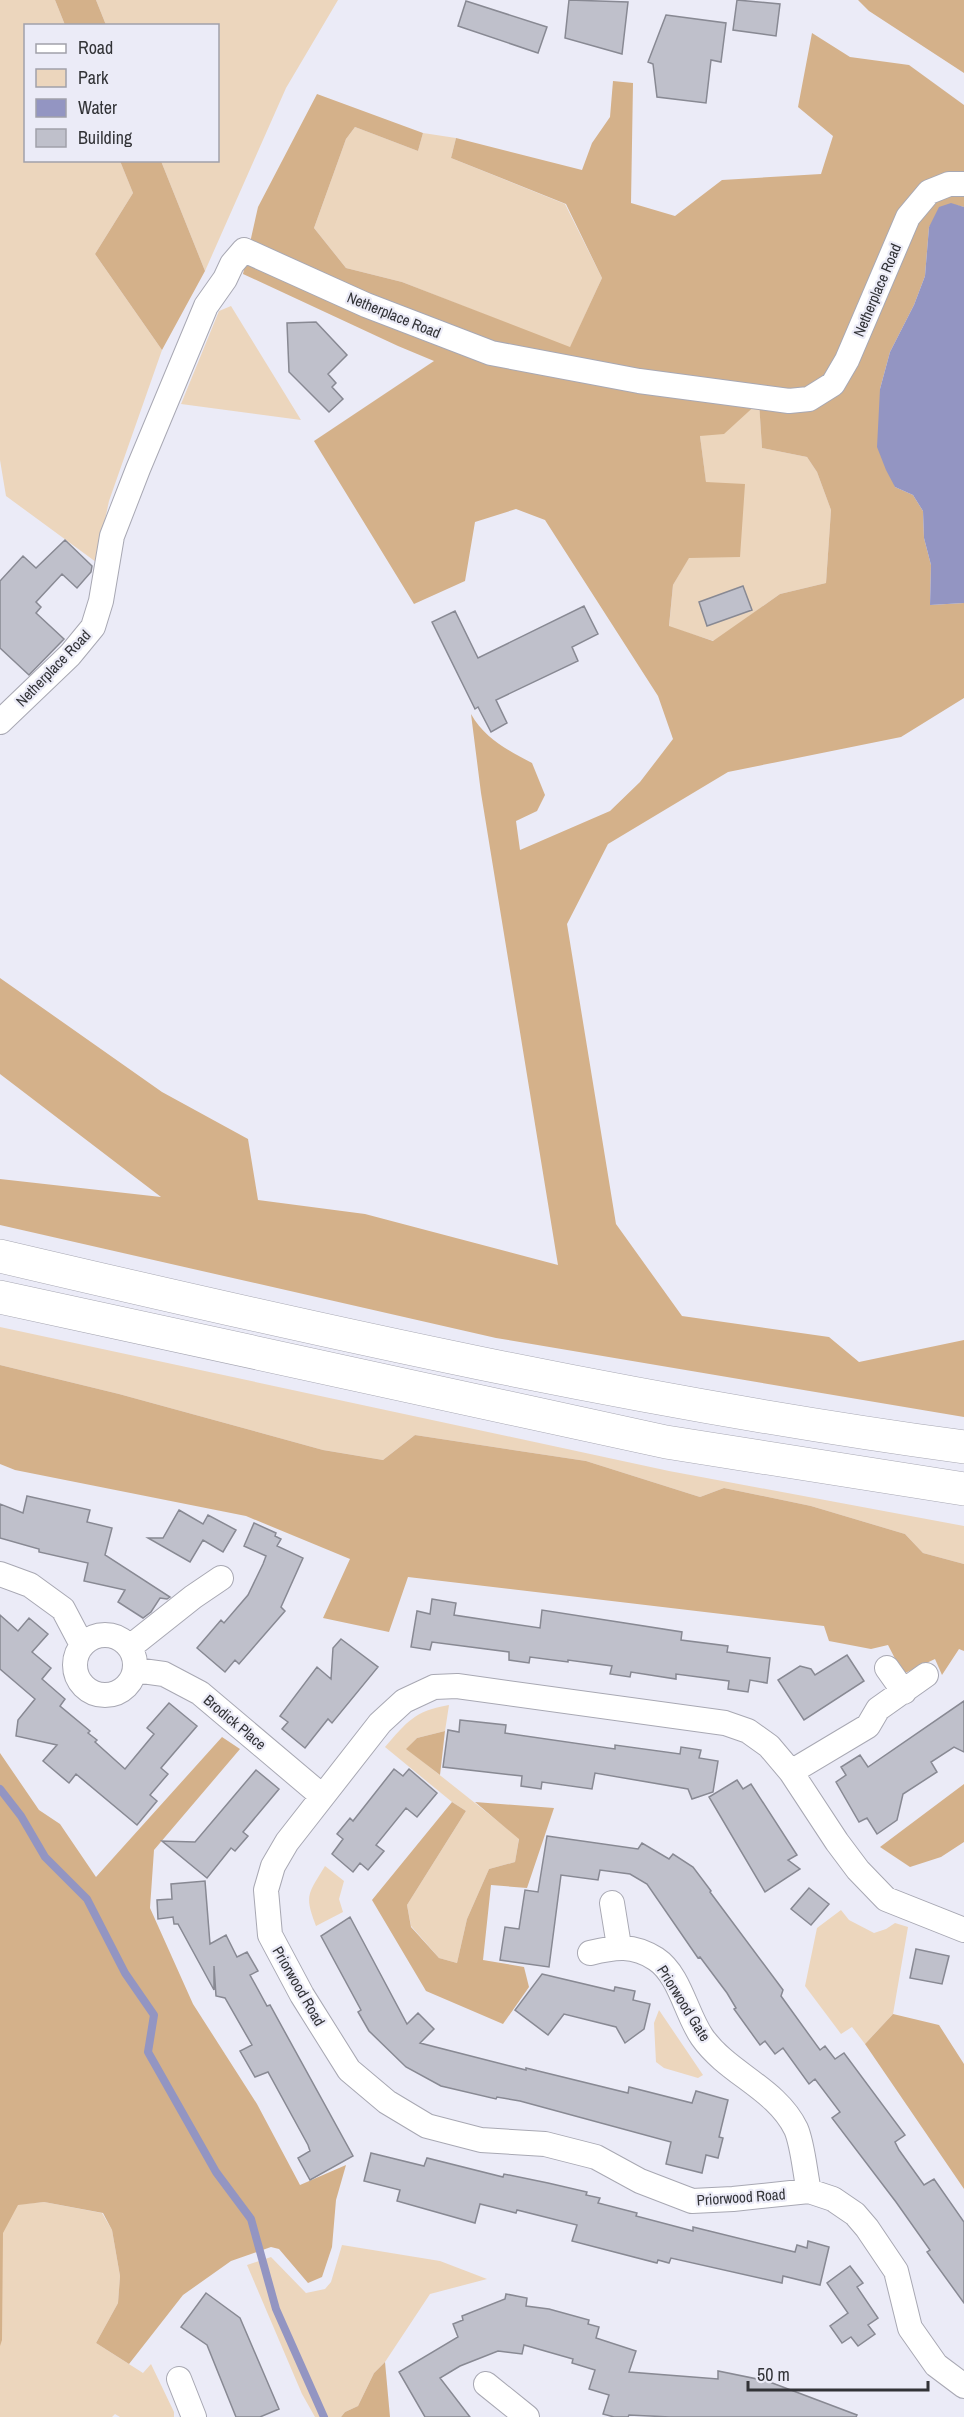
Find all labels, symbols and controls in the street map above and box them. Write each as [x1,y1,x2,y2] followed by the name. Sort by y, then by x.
[24,24,219,162] legend
[78,35,113,60] text: Road
[78,65,109,90] text: Park
[78,95,117,120] text: Water
[78,125,133,150] text: Building
[848,240,906,340] street label: Netherplace Road
[344,287,444,343] street label: Netherplace Road
[11,625,95,711] street label: Netherplace Road
[199,1690,271,1755] street label: Brodick Place
[268,1942,330,2030] street label: Priorwood Road
[652,1961,716,2045] street label: Priorwood Gate
[696,2183,786,2211] street label: Priorwood Road
[748,2354,928,2392] scale bar
[757,2362,790,2387] text: 50 m

